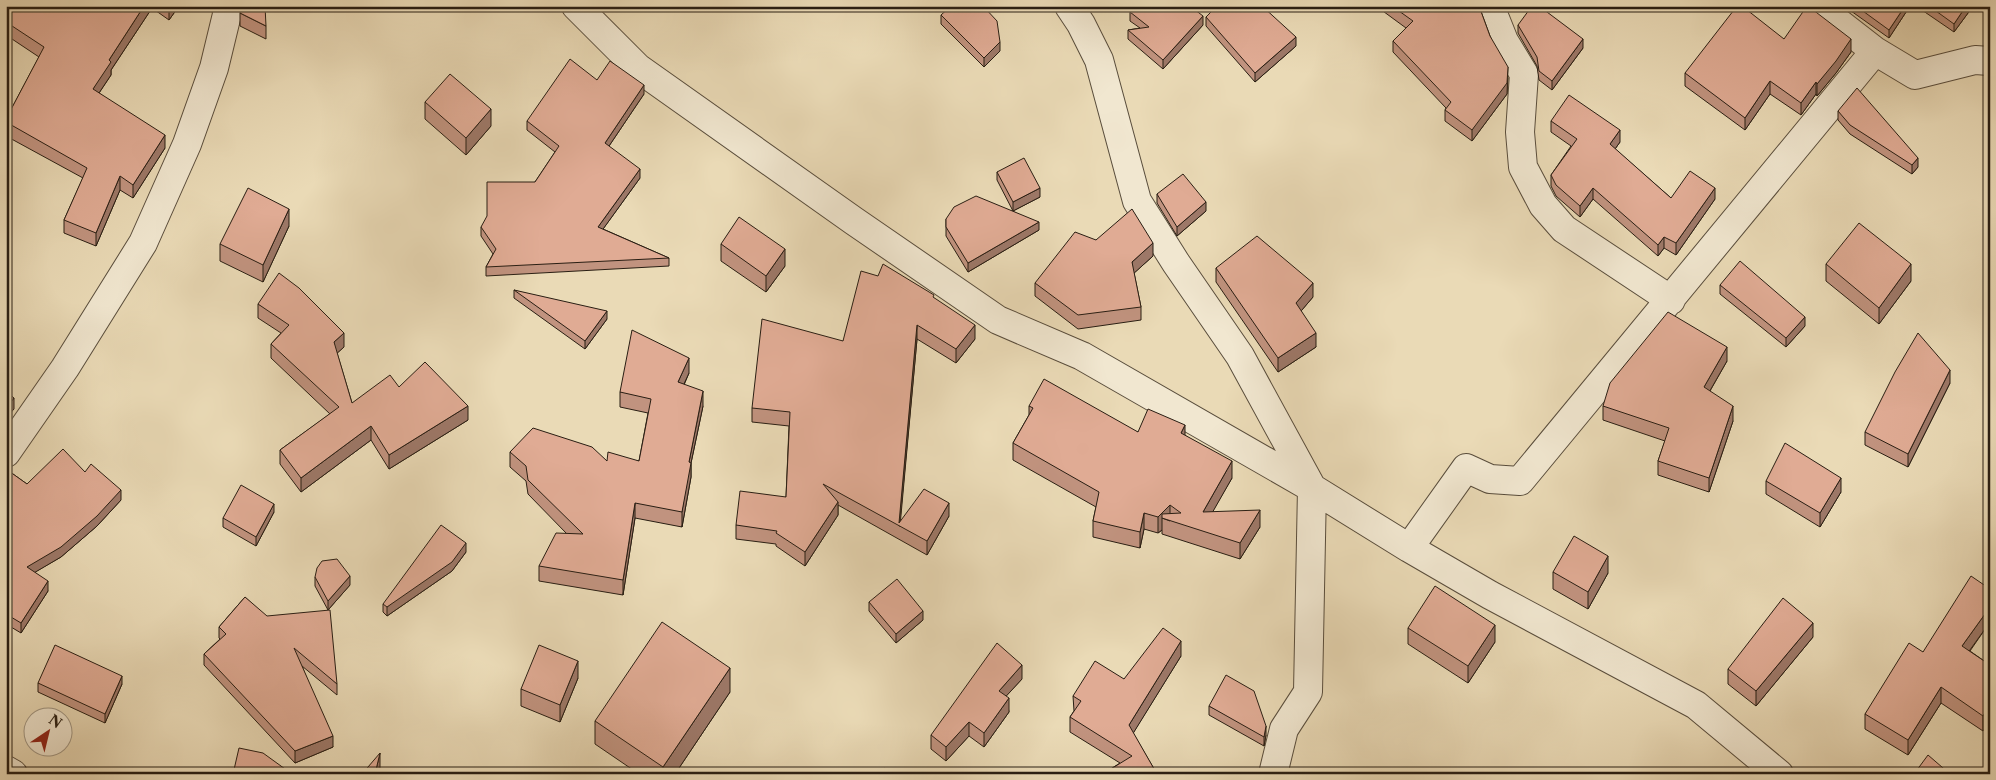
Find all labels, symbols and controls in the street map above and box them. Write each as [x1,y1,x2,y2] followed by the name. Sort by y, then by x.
[22,708,72,758] north arrow
[45,710,66,732] text: N

